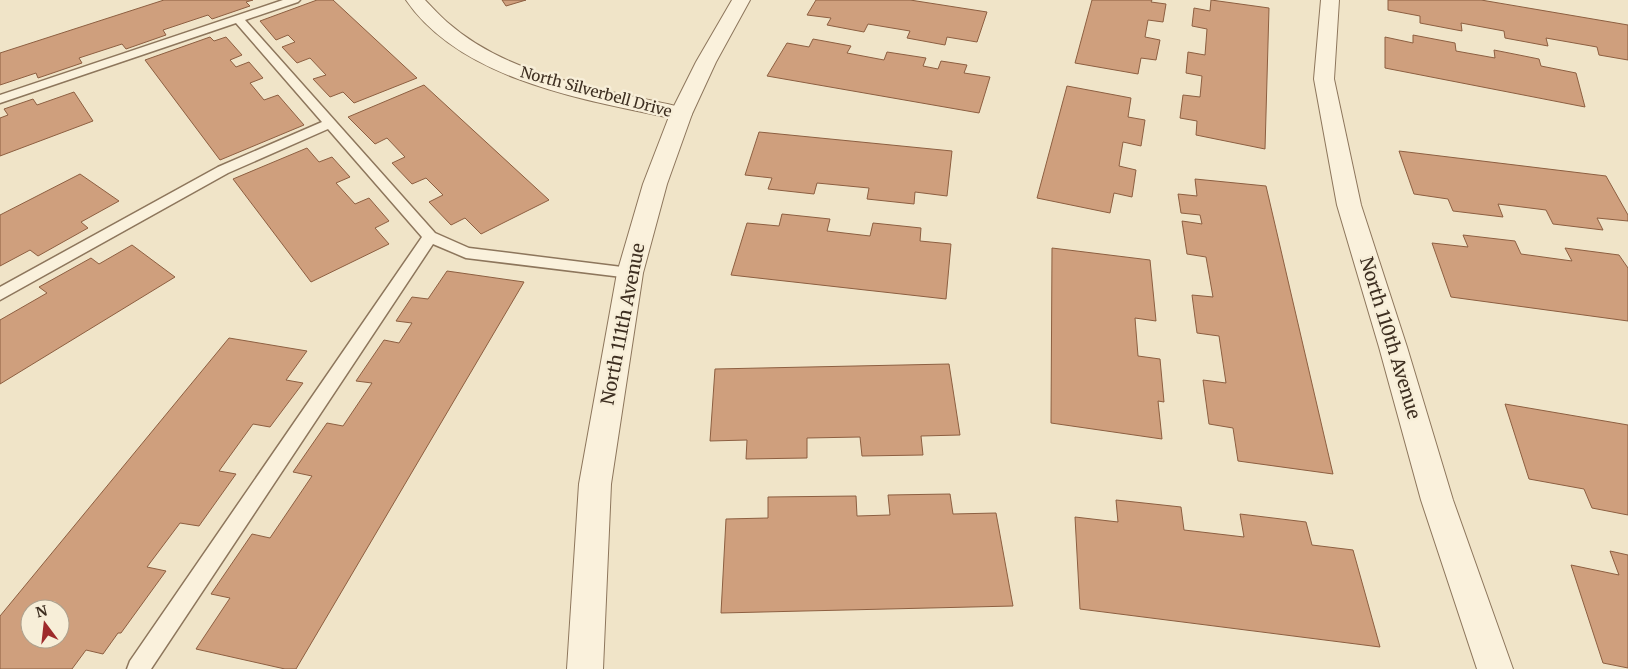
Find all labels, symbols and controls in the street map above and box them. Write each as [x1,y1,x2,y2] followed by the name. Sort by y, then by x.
[518,62,674,121] street label: North Silverbell Drive
[596,241,649,407] street label: North 111th Avenue
[1355,254,1426,422] street label: North 110th Avenue
[20,599,70,649] north arrow
[34,601,49,622] text: N

